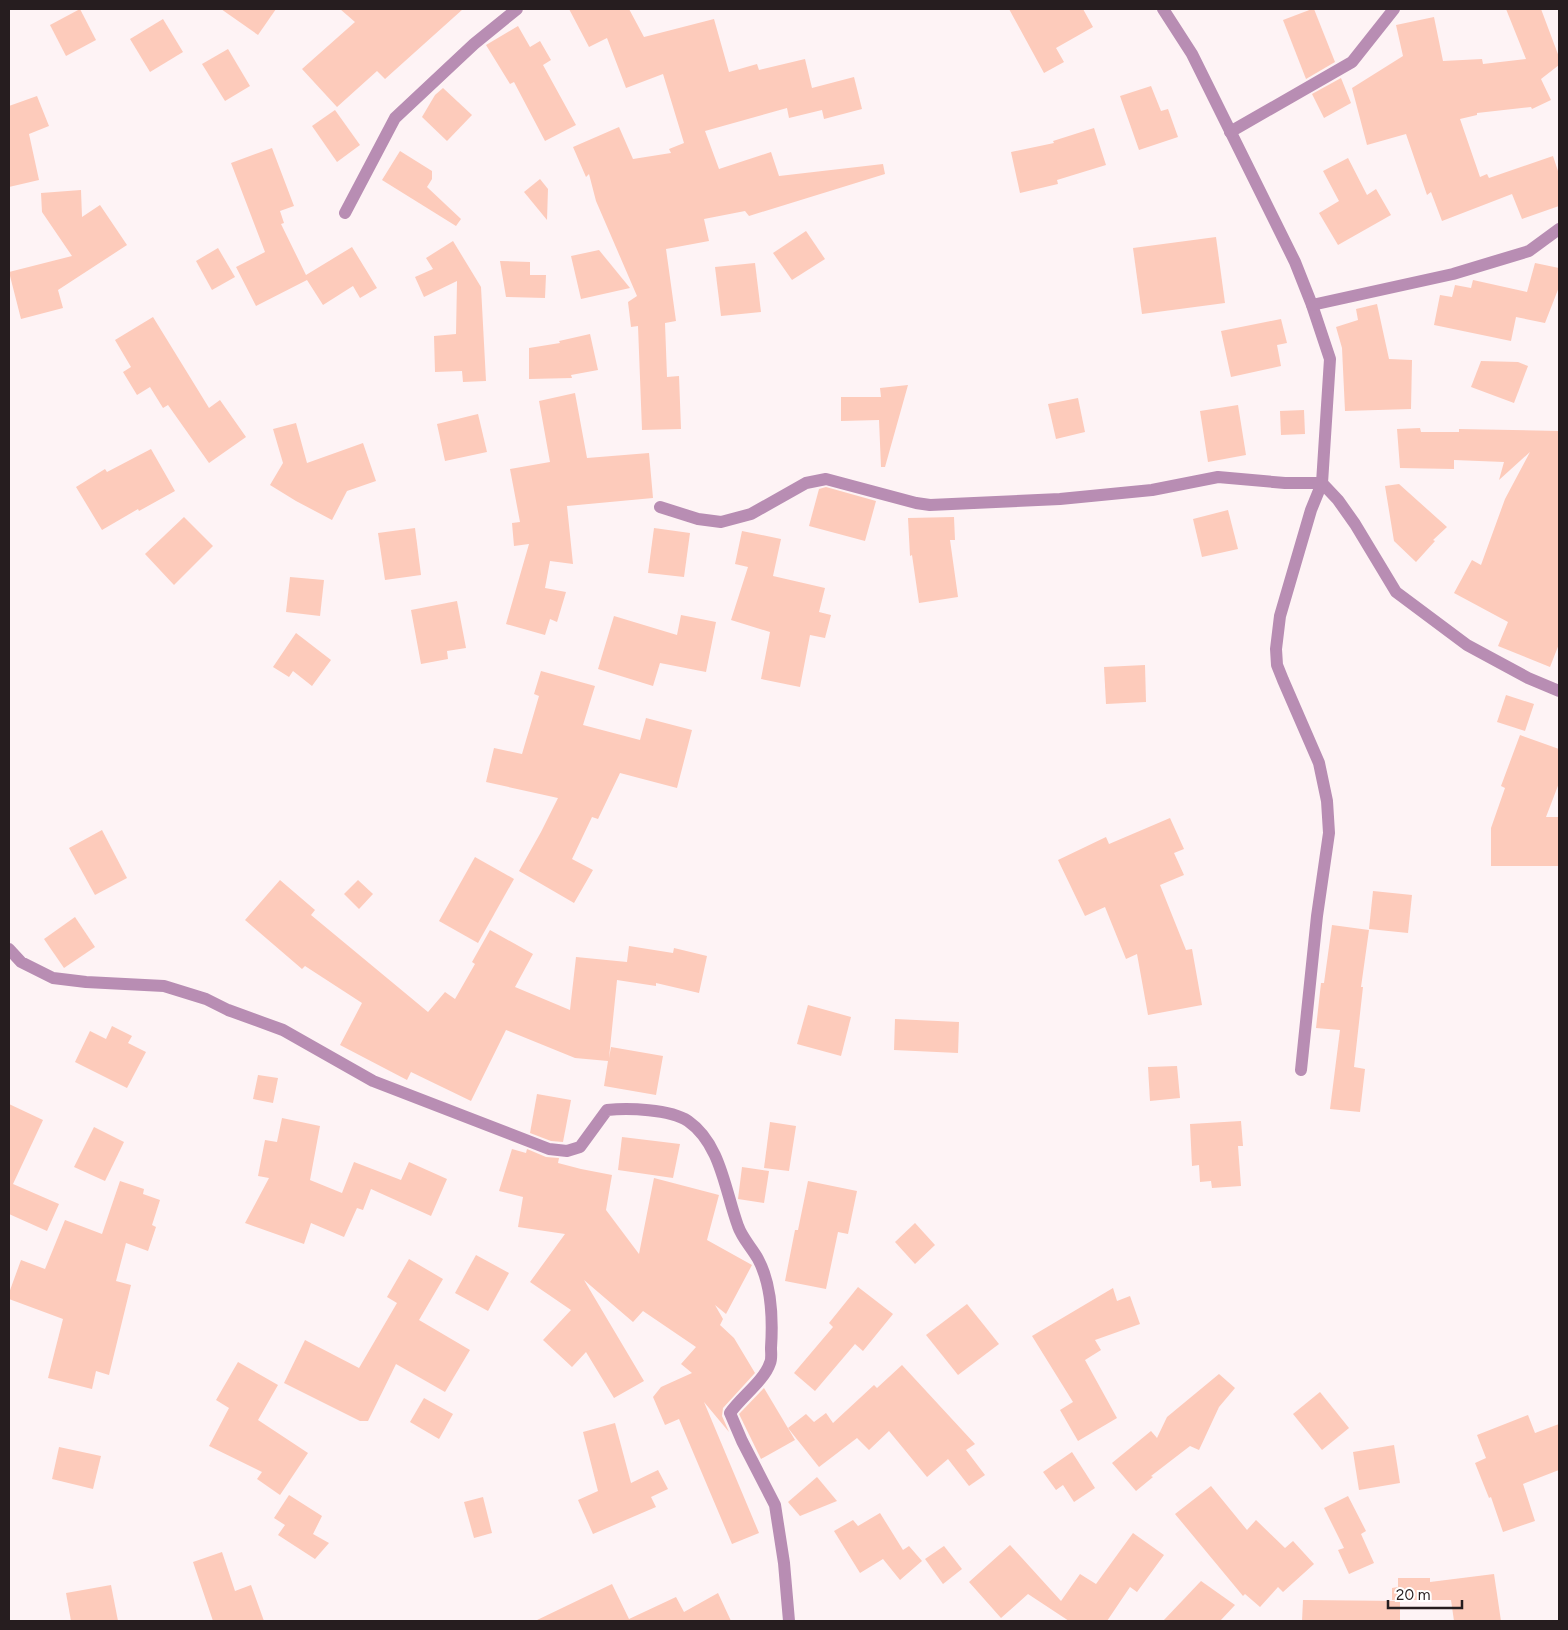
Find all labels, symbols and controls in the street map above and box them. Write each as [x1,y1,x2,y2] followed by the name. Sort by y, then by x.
[1388,1578,1462,1610] scale bar
[1396,1586,1430,1604] text: 20 m

